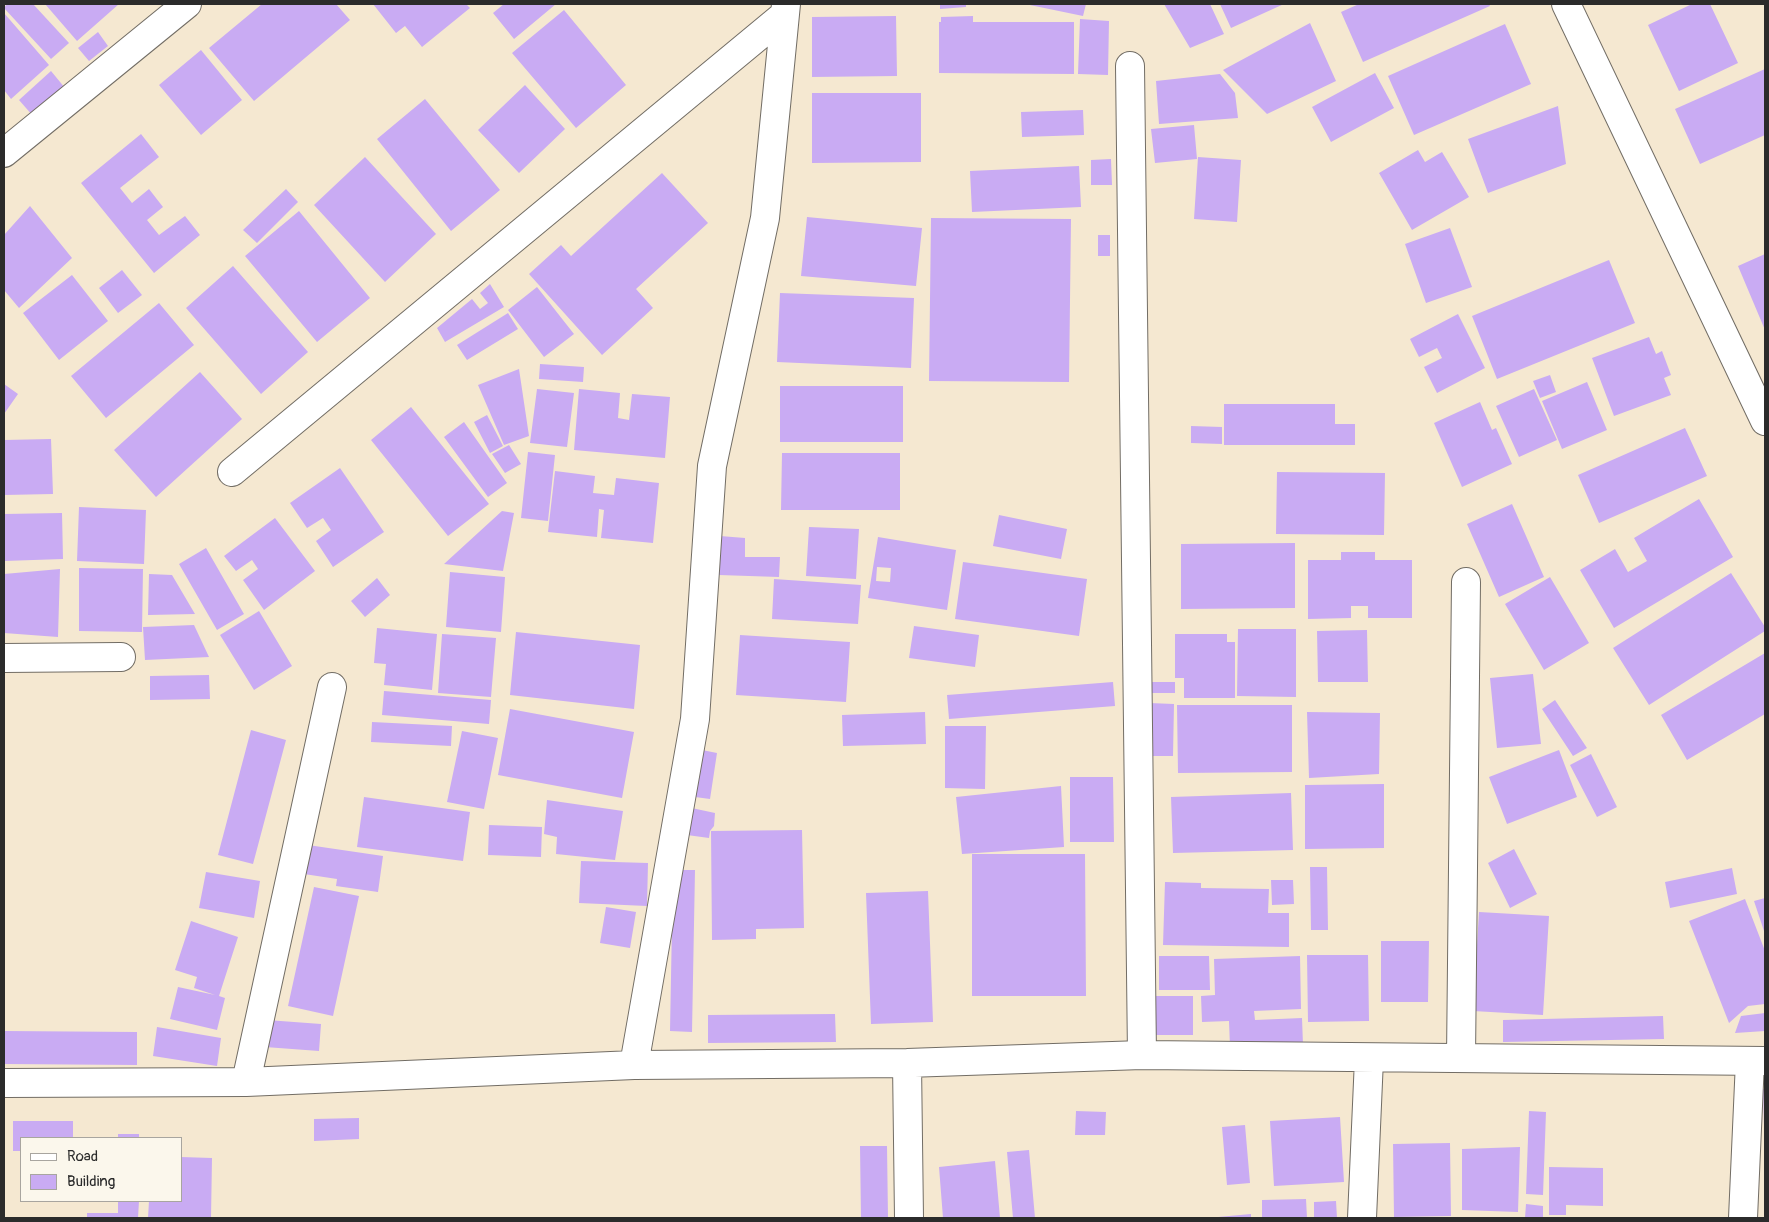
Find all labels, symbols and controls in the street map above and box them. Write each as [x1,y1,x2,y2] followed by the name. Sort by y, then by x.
[20,1137,182,1202] legend
[67,1147,98,1166] text: Road
[67,1172,115,1191] text: Building

